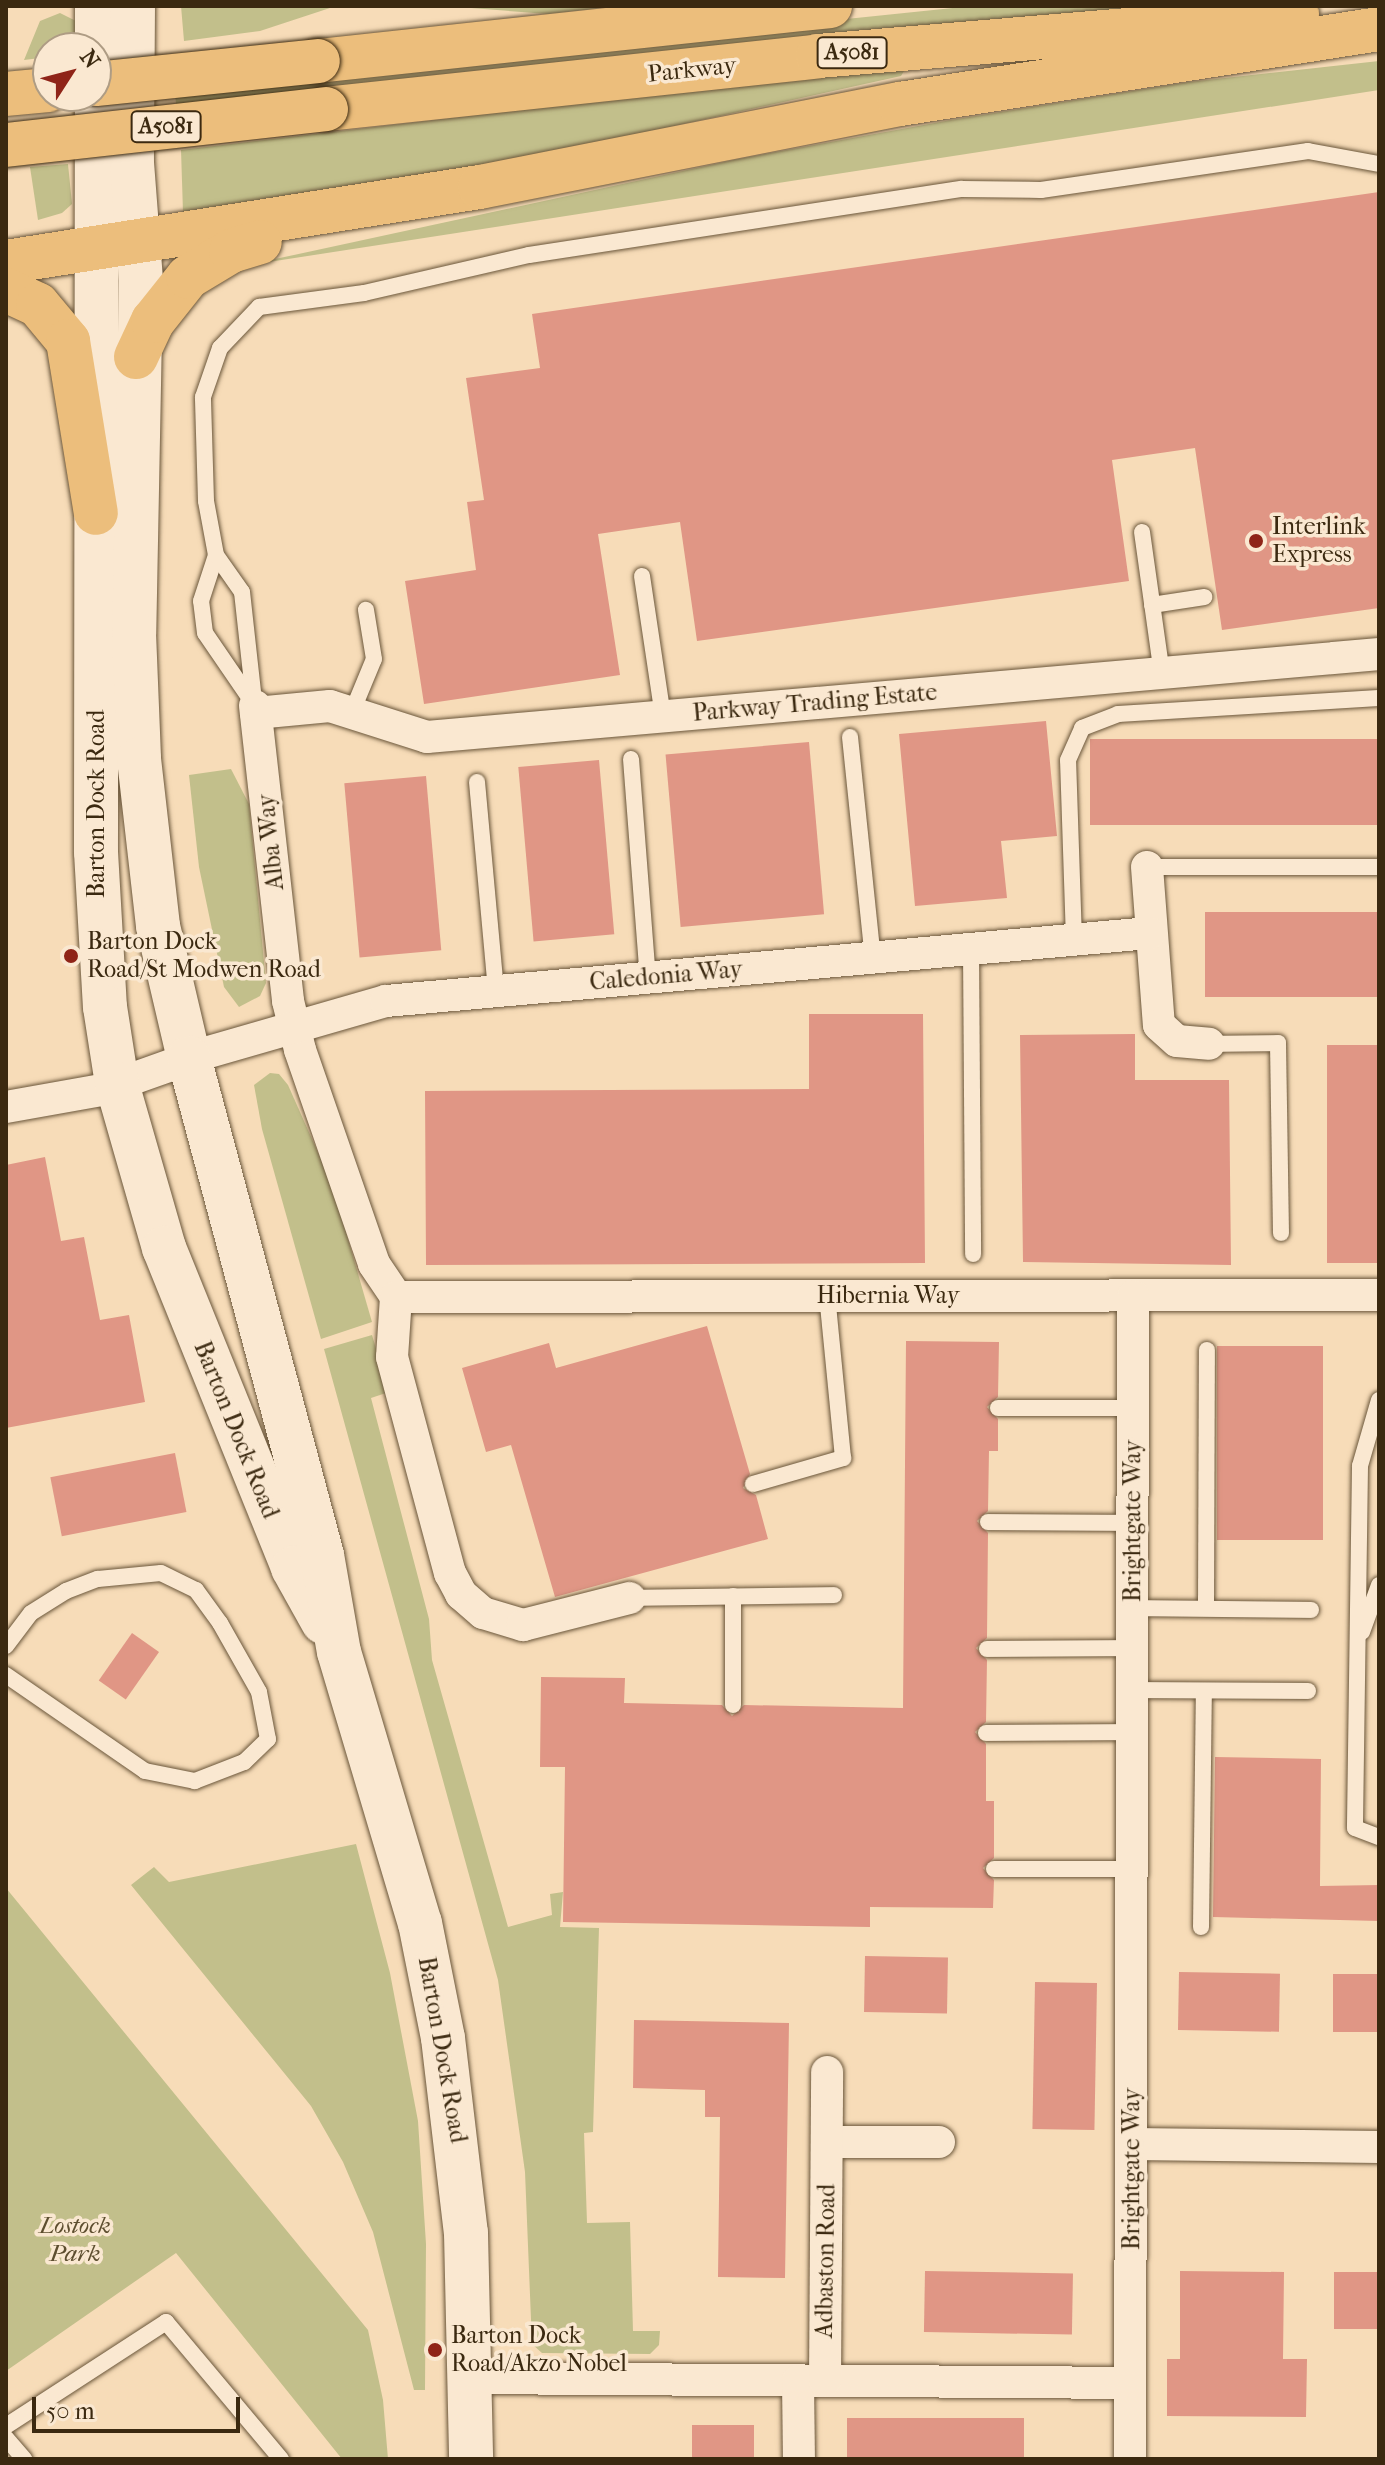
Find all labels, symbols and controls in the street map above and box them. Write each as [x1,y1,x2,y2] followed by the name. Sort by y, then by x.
[32,32,112,112] north arrow
[816,35,888,71] road number: A5081
[74,45,105,73] text: N
[646,51,738,89] street label: Parkway
[130,109,202,145] road number: A5081
[1272,513,1366,569] place label: Interlink Express
[1247,532,1265,550] marker: Interlink Express
[691,678,939,728] street label: Parkway Trading Estate
[83,710,111,898] street label: Barton Dock Road
[252,793,290,891] street label: Alba Way
[87,928,321,984] place label: Barton Dock Road/St Modwen Road
[62,947,80,965] marker: Barton Dock Road/St Modwen Road
[588,955,744,997] street label: Caledonia Way
[816,1282,960,1310] street label: Hibernia Way
[187,1337,285,1523] street label: Barton Dock Road
[1119,1440,1147,1602] street label: Brightgate Way
[411,1955,473,2145] street label: Barton Dock Road
[1118,2088,1146,2250] street label: Brightgate Way
[810,2184,842,2338] street label: Adbaston Road
[39,2212,111,2268] park label: Lostock Park
[451,2322,627,2378] place label: Barton Dock Road/Akzo Nobel
[426,2341,444,2359] marker: Barton Dock Road/Akzo Nobel
[36,2381,244,2431] scale bar
[46,2397,95,2425] text: 50 m

